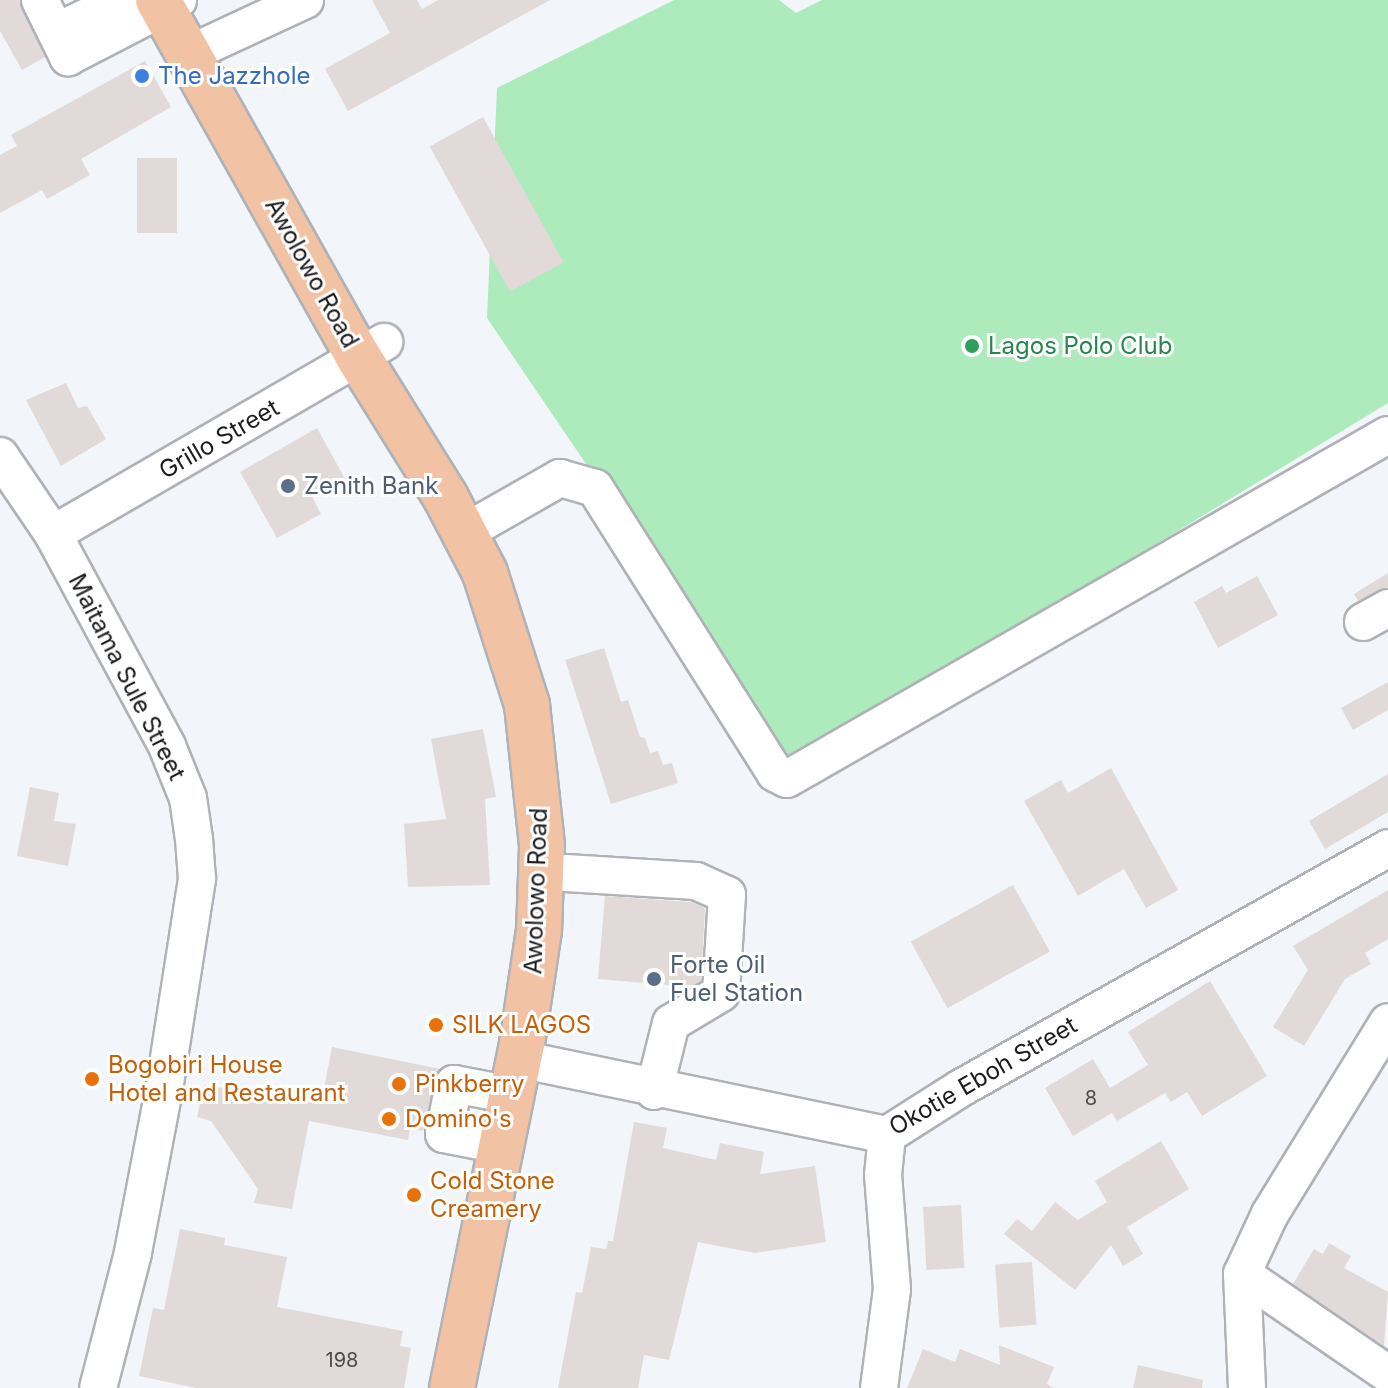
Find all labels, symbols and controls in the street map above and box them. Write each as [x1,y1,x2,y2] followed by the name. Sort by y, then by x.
[158,62,310,90] place label: The Jazzhole
[133,67,151,85] marker: The Jazzhole
[259,193,365,353] street label: Awolowo Road
[988,332,1172,360] place label: Lagos Polo Club
[963,337,981,355] marker: Lagos Polo Club
[154,393,284,485] street label: Grillo Street
[304,472,438,500] place label: Zenith Bank
[279,477,297,495] marker: Zenith Bank
[63,569,191,785] street label: Maitama Sule Street
[519,807,553,975] street label: Awolowo Road
[670,951,803,1007] place label: Forte Oil Fuel Station
[645,970,663,988] marker: Forte Oil Fuel Station
[452,1011,591,1039] place label: SILK LAGOS
[884,1011,1082,1141] street label: Okotie Eboh Street
[427,1016,445,1034] marker: SILK LAGOS
[108,1051,345,1107] place label: Bogobiri House Hotel and Restaurant
[83,1070,101,1088] marker: Bogobiri House Hotel and Restaurant
[415,1070,524,1098] place label: Pinkberry
[390,1075,408,1093] marker: Pinkberry
[1085,1086,1097,1110] house number: 8
[405,1105,512,1133] place label: Domino's
[380,1110,398,1128] marker: Domino's
[430,1167,555,1223] place label: Cold Stone Creamery
[405,1186,423,1204] marker: Cold Stone Creamery
[326,1348,358,1372] house number: 198

